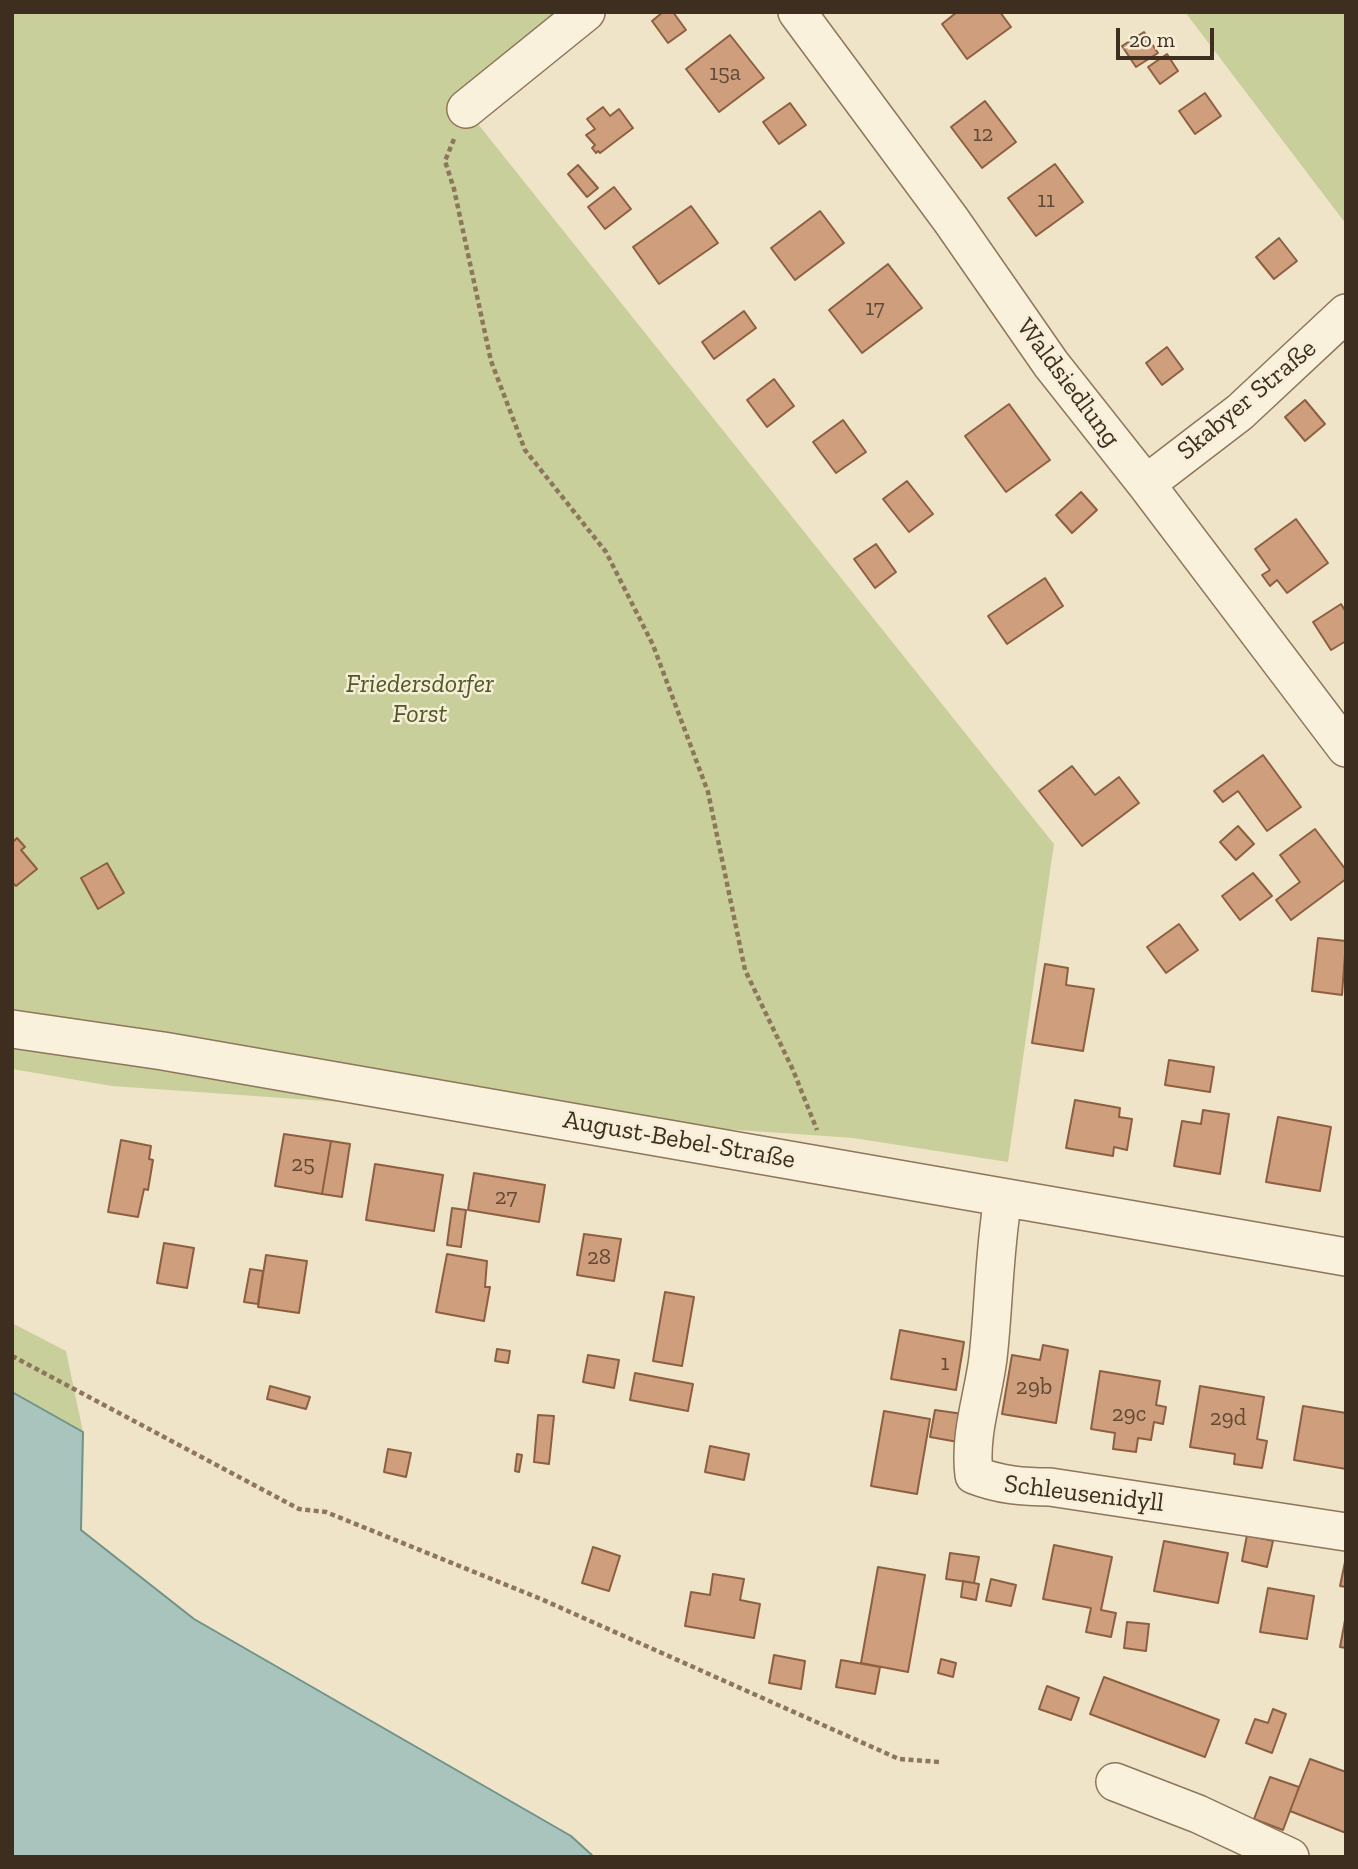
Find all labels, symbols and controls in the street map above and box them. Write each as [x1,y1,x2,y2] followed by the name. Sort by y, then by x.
[1120,14,1218,58] scale bar
[1129,27,1175,52] text: 20 m
[709,59,741,87] house number: 15a
[973,120,993,148] house number: 12
[1037,186,1055,214] house number: 11
[865,294,885,322] house number: 17
[1010,313,1126,453] street label: Waldsiedlung
[1171,333,1323,467] street label: Skabyer Straße
[346,669,494,730] park label: Friedersdorfer Forst
[561,1104,797,1176] street label: August-Bebel-Straße
[291,1150,315,1178] house number: 25
[495,1183,517,1211] house number: 27
[587,1243,611,1271] house number: 28
[941,1349,949,1377] house number: 1
[1016,1373,1052,1401] house number: 29b
[1112,1400,1146,1428] house number: 29c
[1210,1404,1246,1432] house number: 29d
[1002,1469,1166,1519] street label: Schleusenidyll

